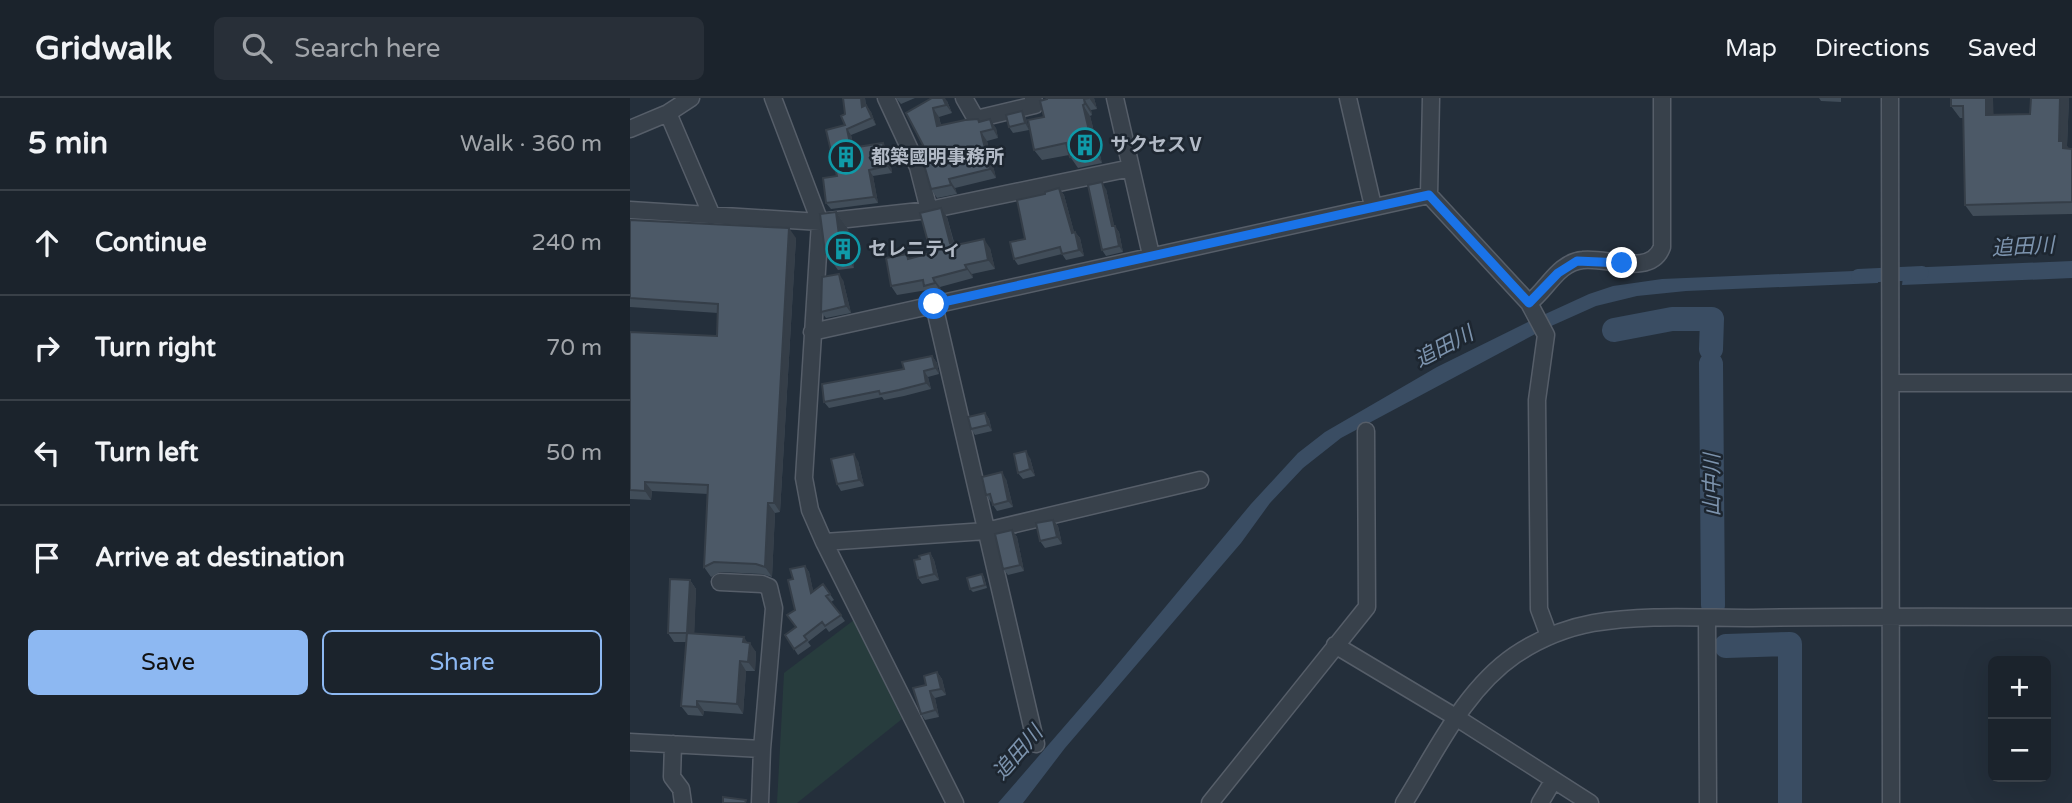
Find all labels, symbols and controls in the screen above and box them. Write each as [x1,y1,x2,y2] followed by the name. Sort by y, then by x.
[214,17,704,80] search box
[35,29,172,68] text: Gridwalk
[238,29,276,67] icon: search
[294,33,441,64] text: Search here
[1725,34,1777,63] text: Map
[1815,34,1930,63] text: Directions
[1968,34,2037,63] text: Saved
[28,125,108,162] text: 5 min
[1066,126,1104,164] building icon: サクセスⅤ
[460,130,602,158] text: Walk · 360 m
[1110,134,1205,156] place label: サクセスⅤ
[827,138,865,176] building icon: 都築國明事務所
[871,146,1004,168] place label: 都築國明事務所
[28,224,66,262] icon: ahead
[95,227,207,258] text: Continue
[532,229,602,257] text: 240 m
[824,230,862,268] building icon: セレニティ
[1991,233,2057,261] water label: 追田川
[868,238,962,260] place label: セレニティ
[1606,247,1637,278] route end
[918,288,949,319] route start
[1410,320,1479,373] water label: 追田川
[28,329,66,367] icon: right
[95,332,216,363] text: Turn right
[546,334,602,362] text: 70 m
[28,434,66,472] icon: left
[95,437,198,468] text: Turn left
[546,439,602,467] text: 50 m
[1700,452,1725,517] water label: 山中川
[28,539,66,577] icon: arrive
[95,542,345,573] text: Arrive at destination
[28,630,308,695] button: Save
[322,630,602,695] button: Share
[1988,656,2051,782] map controls
[1988,656,2051,719] button: +
[1988,719,2051,782] button: −
[988,720,1049,785] water label: 追田川

